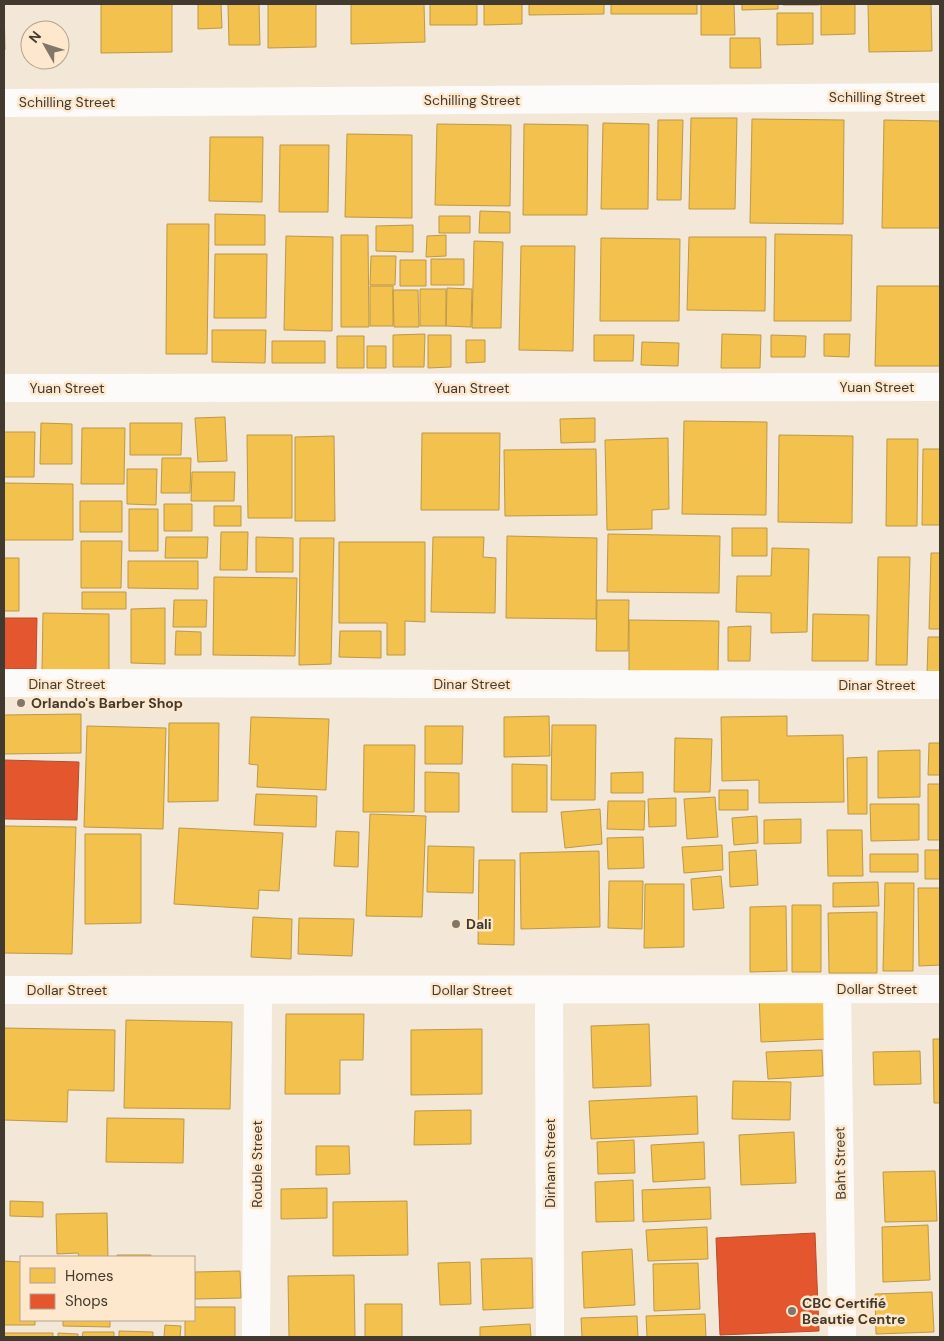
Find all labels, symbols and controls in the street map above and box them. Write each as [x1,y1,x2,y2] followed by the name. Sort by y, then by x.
[20,20,70,70] north arrow
[25,27,45,46] text: N
[829,88,925,106] street label: Schilling Street
[424,91,520,109] street label: Schilling Street
[19,93,115,111] street label: Schilling Street
[840,378,914,396] street label: Yuan Street
[30,379,104,397] street label: Yuan Street
[435,379,509,397] street label: Yuan Street
[28,675,106,693] street label: Dinar Street
[433,675,511,693] street label: Dinar Street
[838,676,916,694] street label: Dinar Street
[31,694,183,712] place label: Orlando's Barber Shop
[15,697,27,709] marker: Orlando's Barber Shop
[466,915,492,933] place label: Dali
[450,918,462,930] marker: Dali
[837,980,917,998] street label: Dollar Street
[27,981,107,999] street label: Dollar Street
[432,981,512,999] street label: Dollar Street
[541,1118,559,1208] street label: Dirham Street
[248,1120,266,1208] street label: Rouble Street
[830,1126,850,1200] street label: Baht Street
[20,1256,195,1321] legend
[65,1266,114,1286] text: Homes
[65,1291,108,1311] text: Shops
[802,1294,905,1328] place label: CBC Certifié Beautie Centre
[786,1305,798,1317] marker: CBC Certifié Beautie Centre

